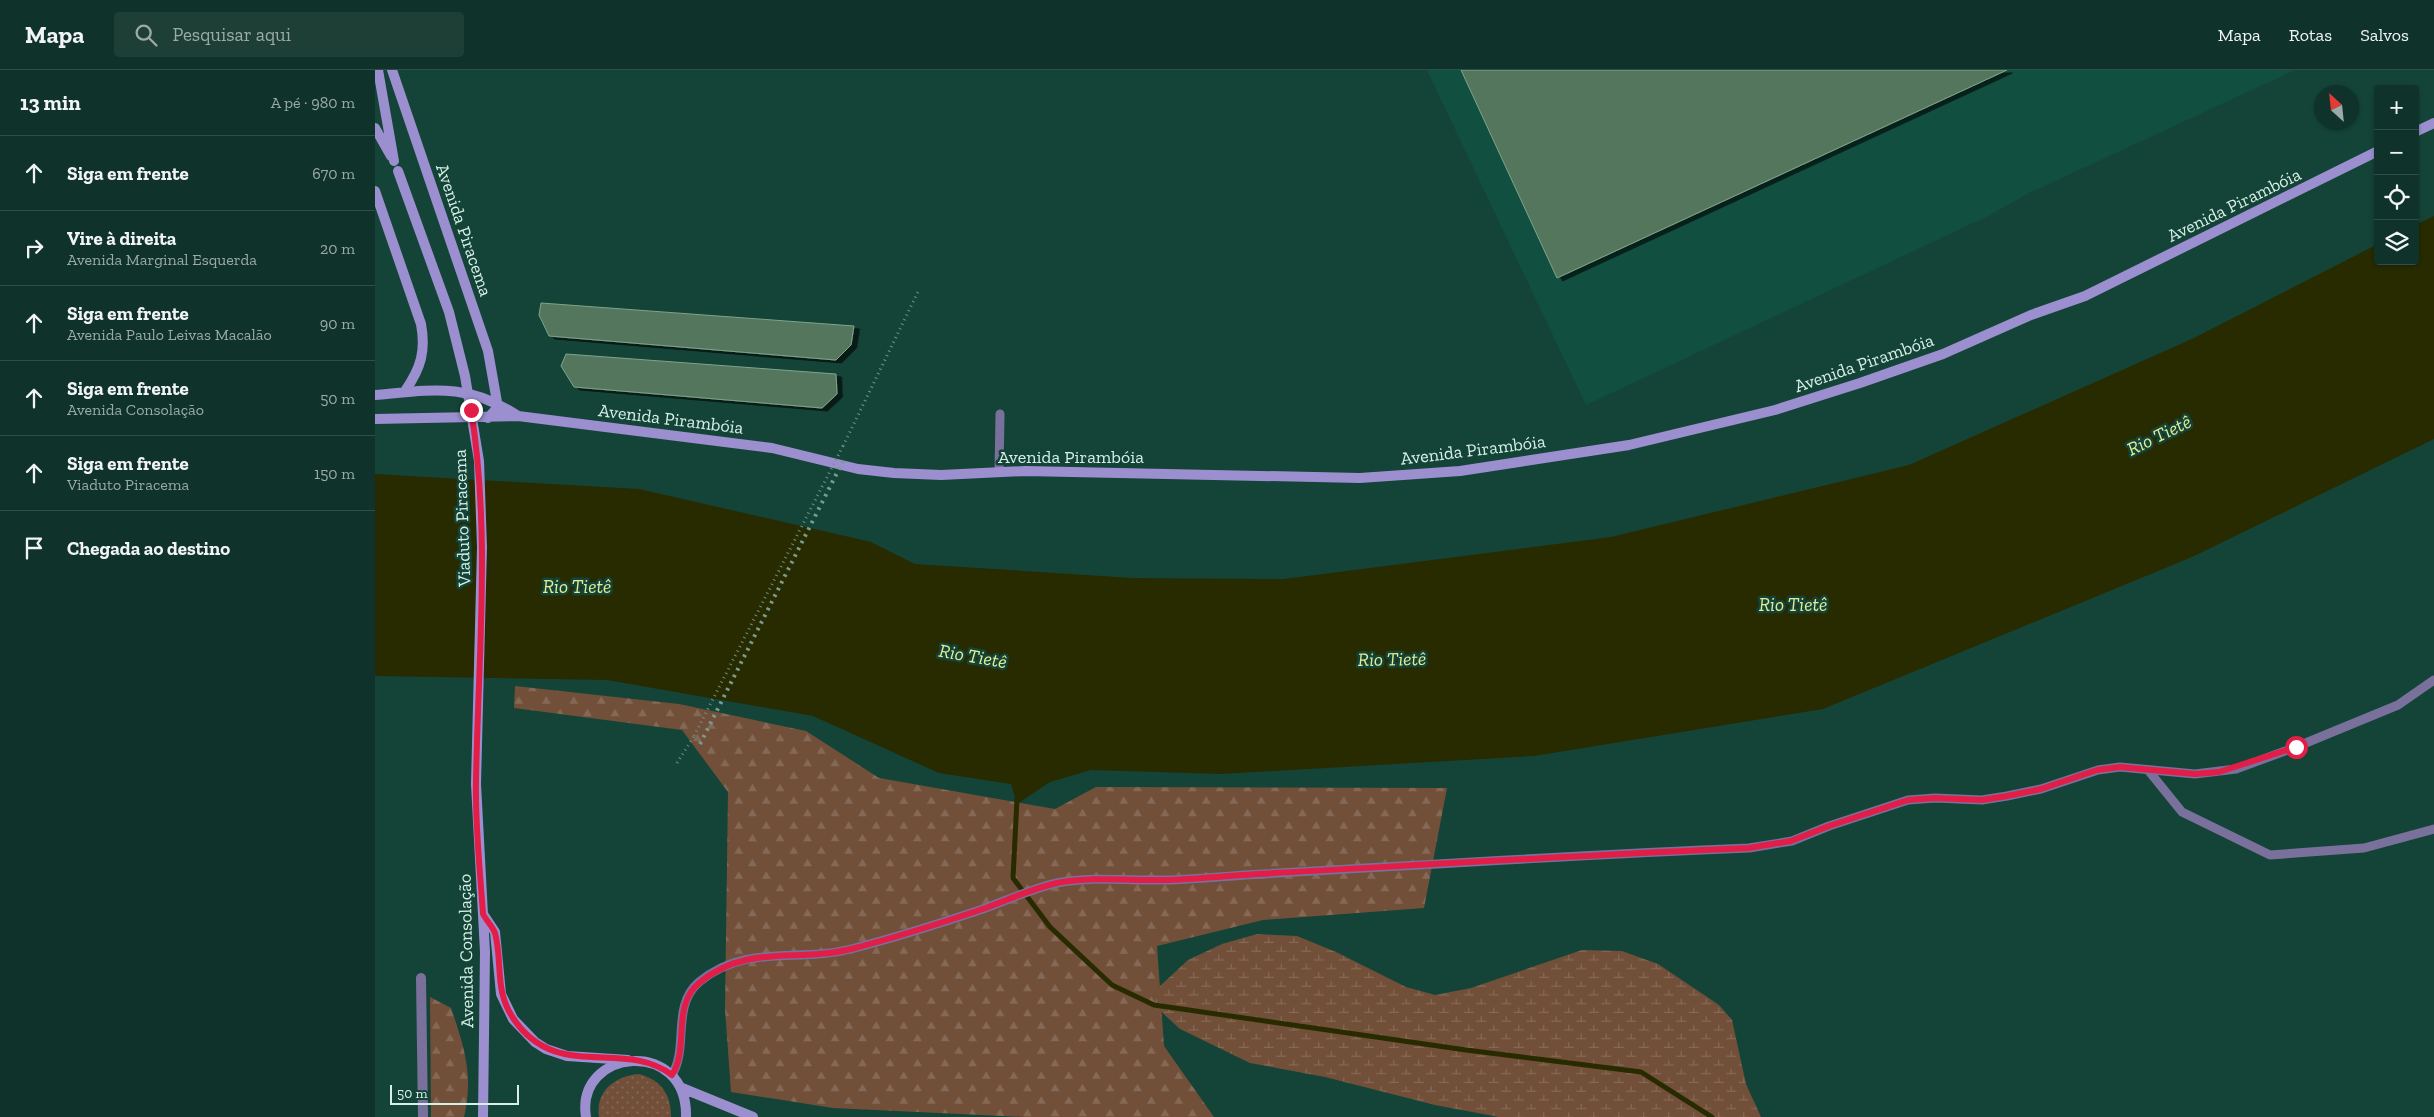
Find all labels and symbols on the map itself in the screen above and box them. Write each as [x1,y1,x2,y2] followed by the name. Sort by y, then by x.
[2314,85,2359,130] north arrow
[431,161,497,299] street label: Avenida Piracema
[2164,163,2305,247] street label: Avenida Pirambóia
[1791,329,1937,397] street label: Avenida Pirambóia
[460,399,483,422] route end
[597,399,745,439] street label: Avenida Pirambóia
[2123,410,2195,460] water label: Rio Tietê
[1399,430,1547,470] street label: Avenida Pirambóia
[998,446,1144,468] street label: Avenida Pirambóia
[449,449,475,588] street label: Viaduto Piracema
[543,575,611,598] water label: Rio Tietê
[1759,593,1827,616] water label: Rio Tietê
[937,639,1009,673] water label: Rio Tietê
[1358,647,1426,671] water label: Rio Tietê
[2285,736,2308,759] route start
[454,874,478,1028] street label: Avenida Consolação
[390,1082,519,1105] scale bar

